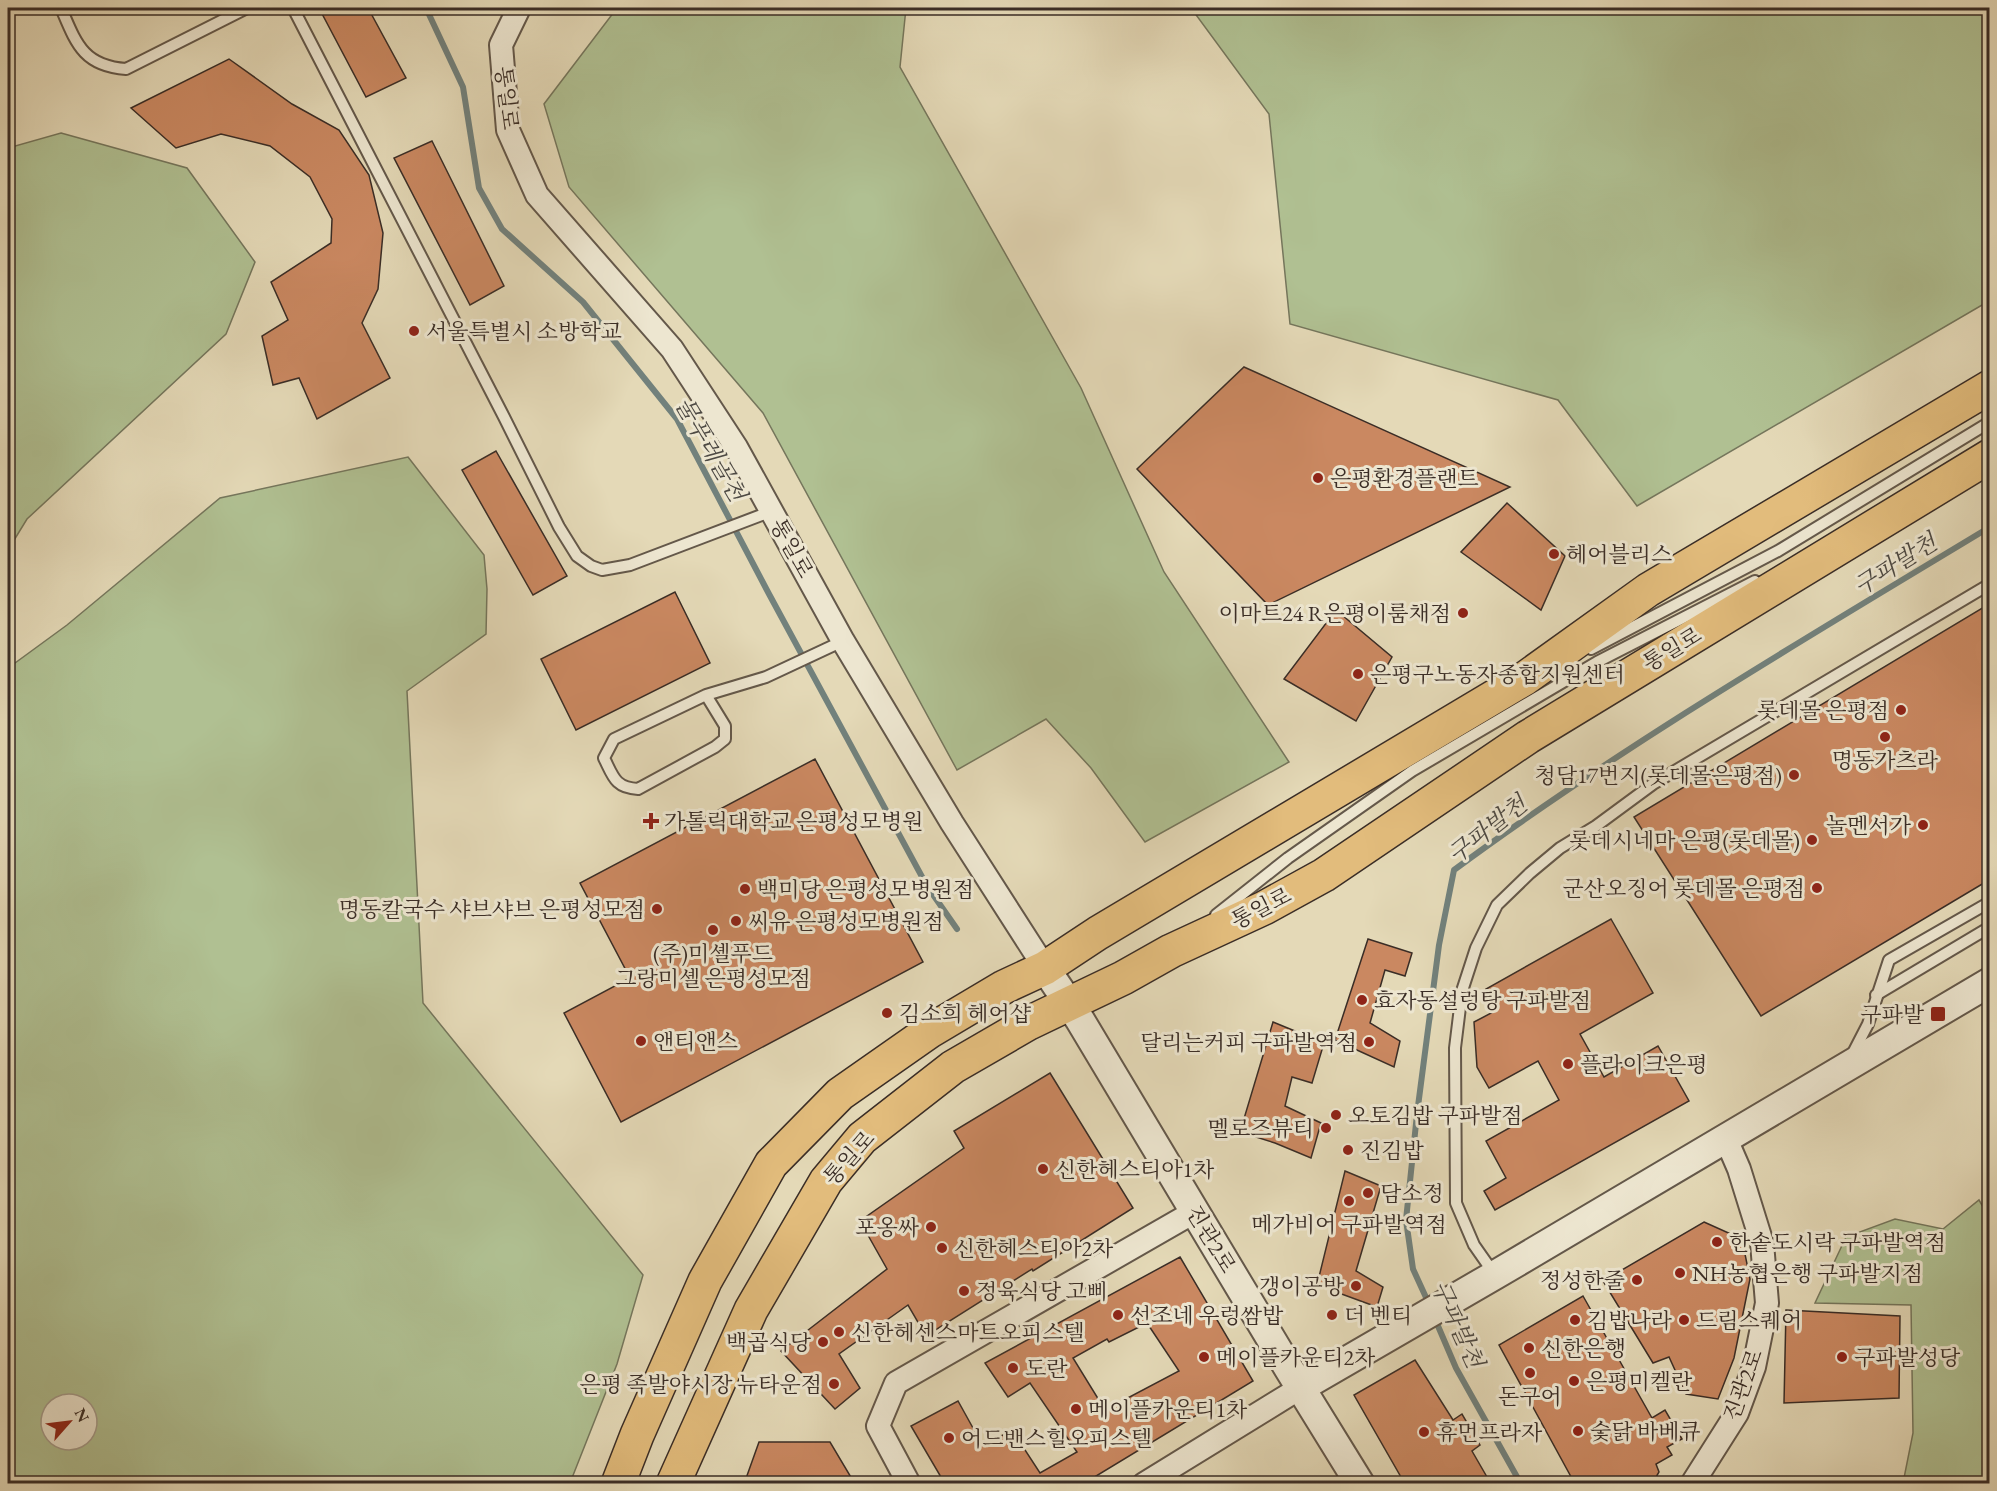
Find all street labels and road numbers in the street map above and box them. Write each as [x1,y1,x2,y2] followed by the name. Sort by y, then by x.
[489,65,525,131] street label: 통일로
[764,513,820,583] street label: 통일로
[1637,620,1707,678] street label: 통일로
[1226,881,1296,935] street label: 통일로
[817,1125,881,1191] street label: 통일로
[1179,1200,1243,1278] street label: 진관2로
[1717,1345,1769,1425] street label: 진관2로

